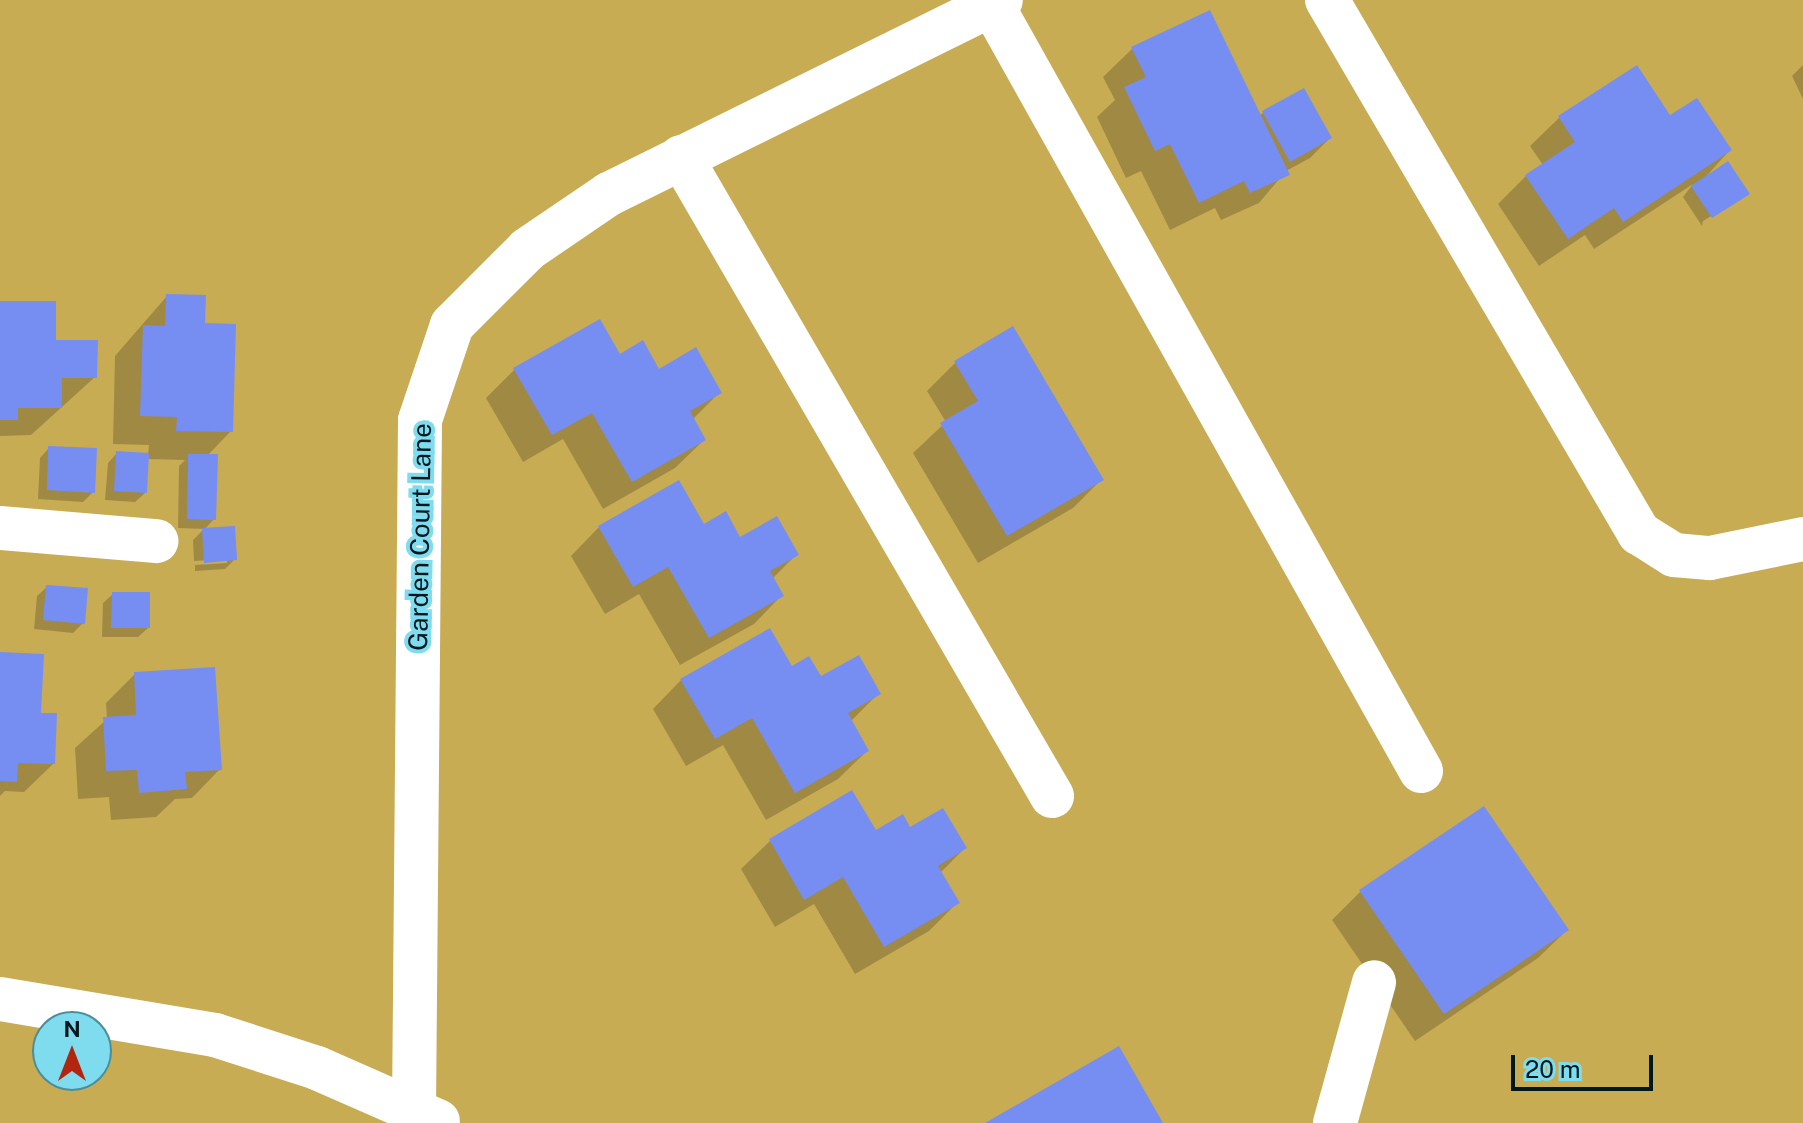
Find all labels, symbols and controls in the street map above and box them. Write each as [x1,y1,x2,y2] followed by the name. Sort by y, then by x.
[402,423,438,651] street label: Garden Court Lane
[32,1011,112,1091] north arrow
[63,1016,81,1042] text: N
[1515,1039,1657,1089] scale bar
[1525,1055,1581,1083] text: 20 m

